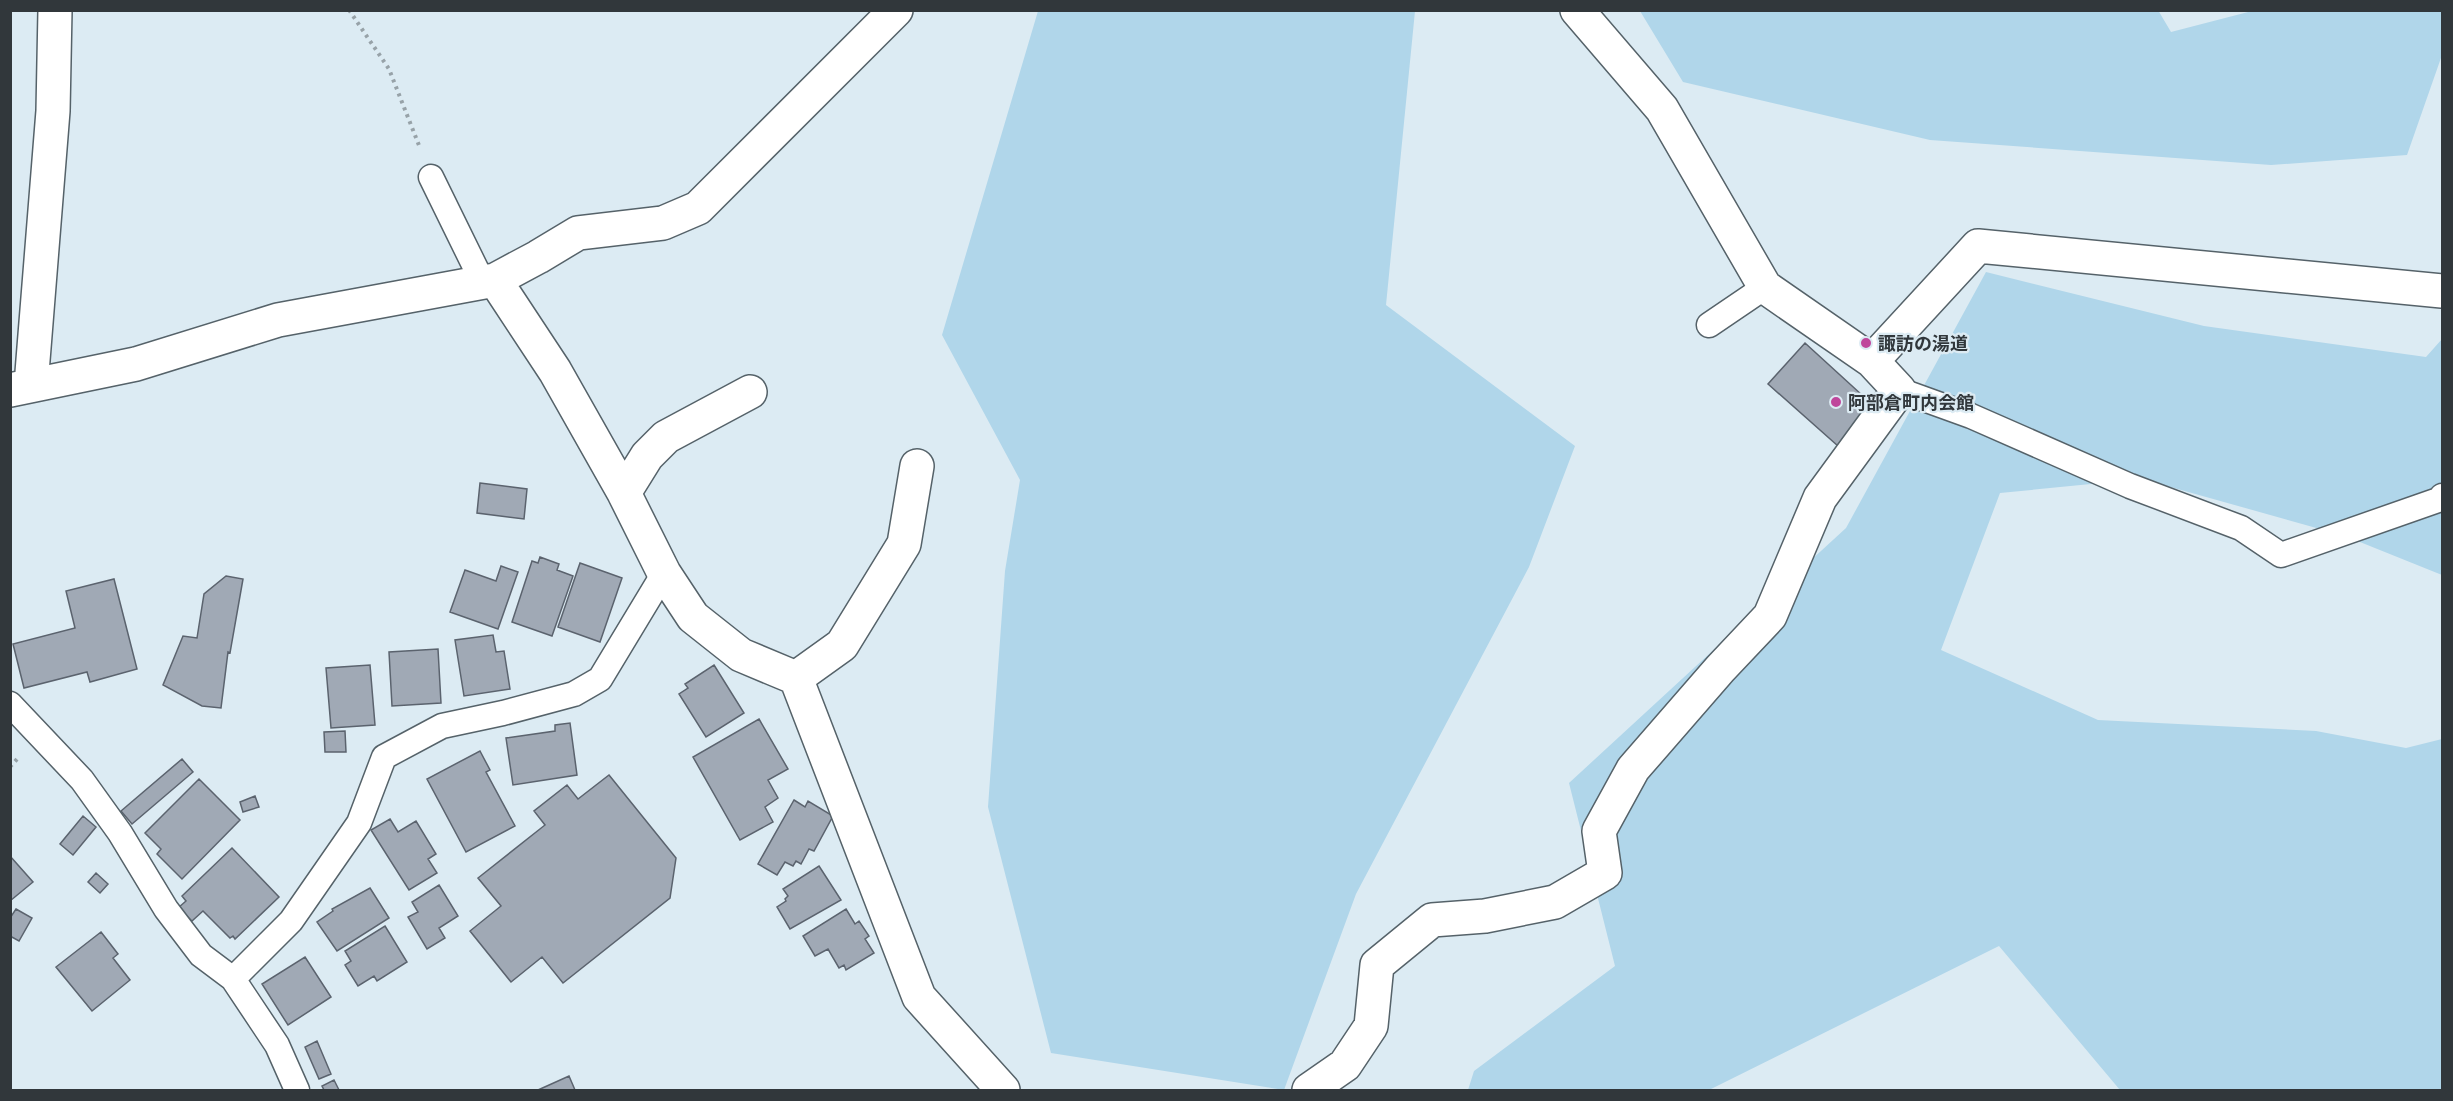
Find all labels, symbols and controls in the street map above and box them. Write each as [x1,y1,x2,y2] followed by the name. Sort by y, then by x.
[1878,331,1968,356] place label: 諏訪の湯道
[1859,336,1873,350] marker: 諏訪の湯道
[1848,390,1974,415] place label: 阿部倉町内会館
[1829,395,1843,409] marker: 阿部倉町内会館

